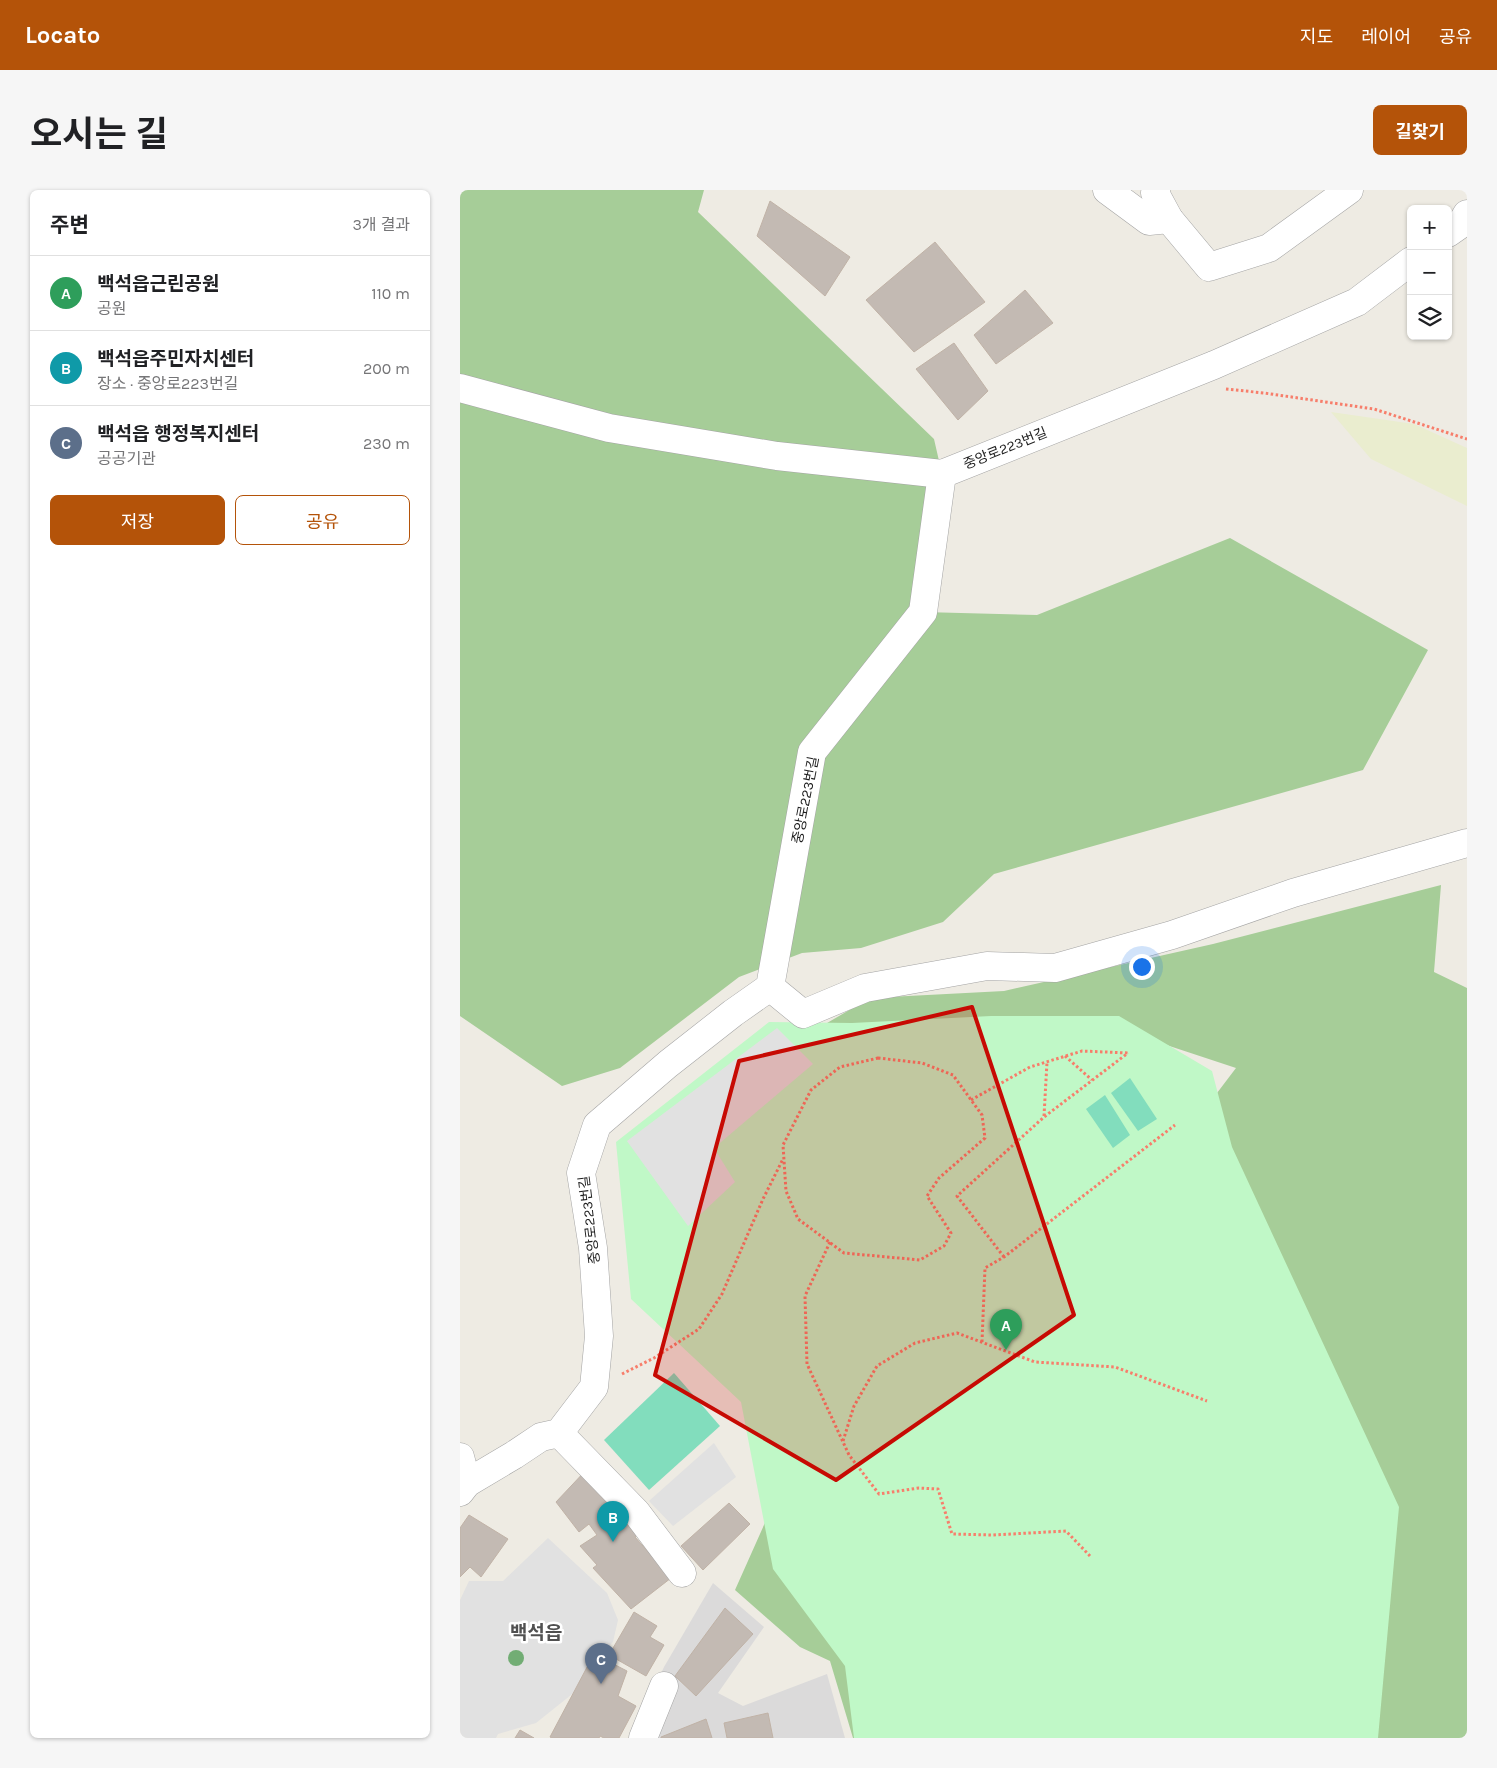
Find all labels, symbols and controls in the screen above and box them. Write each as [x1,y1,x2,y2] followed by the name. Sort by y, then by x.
[25,21,100,49] text: Locato
[1300,26,1333,48] text: 지도
[1361,26,1411,48] text: 레이어
[1439,26,1472,48] text: 공유
[1373,105,1467,155] button: 길찾기
[30,114,168,155] text: 오시는 길
[1407,205,1452,340] map controls
[1407,205,1452,250] button: +
[50,213,89,237] text: 주변
[353,215,410,234] text: 3개 결과
[1407,250,1452,295] button: −
[97,273,219,295] text: 백석읍근린공원
[61,284,71,303] text: A
[371,284,410,303] text: 110 m
[1407,295,1452,340] button: layers
[97,299,126,318] text: 공원
[97,348,254,370] text: 백석읍주민자치센터
[61,359,71,378] text: B
[363,359,410,378] text: 200 m
[97,374,239,393] text: 장소 · 중앙로223번길
[97,423,259,445] text: 백석읍 행정복지센터
[961,424,1050,473] street label: 중앙로223번길
[61,434,71,453] text: C
[363,434,410,453] text: 230 m
[97,449,156,468] text: 공공기관
[50,495,225,545] button: 저장
[235,495,410,545] button: 공유
[789,755,822,845] street label: 중앙로223번길
[1129,954,1155,980] your location
[576,1175,603,1265] street label: 중앙로223번길
[990,1309,1022,1350] pin: A
[597,1501,629,1542] pin: B
[510,1622,562,1644] district label: 백석읍
[585,1643,617,1684] pin: C

